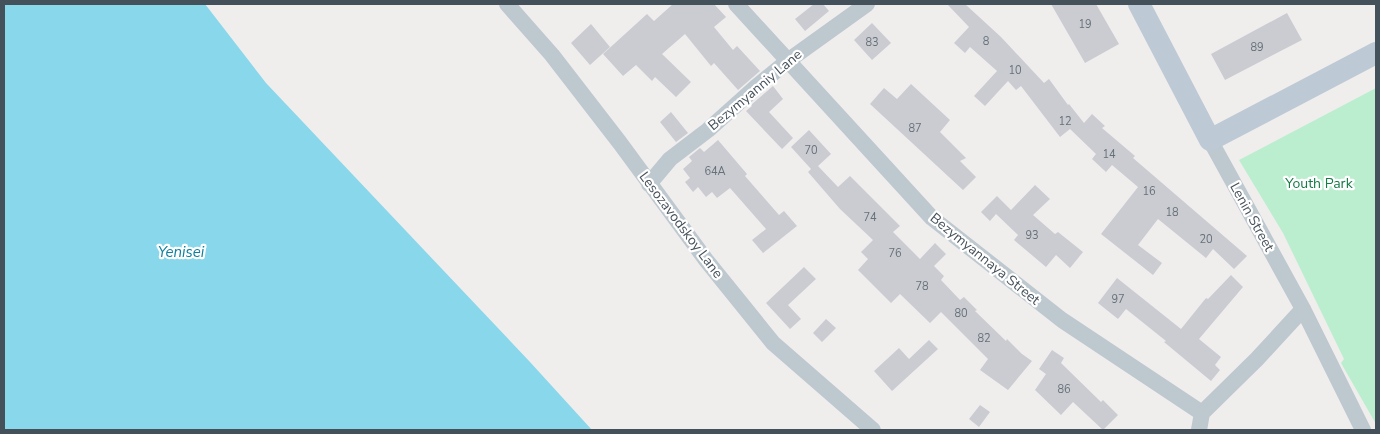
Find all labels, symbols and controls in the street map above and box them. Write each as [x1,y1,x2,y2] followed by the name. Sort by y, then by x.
[1078,17,1092,32] house number: 19
[983,34,990,49] house number: 8
[865,35,879,50] house number: 83
[1250,40,1264,55] house number: 89
[704,45,806,135] street label: Bezymyanniy Lane
[1008,63,1022,78] house number: 10
[1058,114,1072,129] house number: 12
[908,121,922,136] house number: 87
[804,143,818,158] house number: 70
[1102,147,1116,162] house number: 14
[704,164,726,179] house number: 64А
[635,168,727,282] street label: Lesozavodskoy Lane
[1284,174,1354,193] park label: Youth Park
[1225,179,1279,255] street label: Lenin Street
[1142,184,1156,199] house number: 16
[1165,205,1179,220] house number: 18
[926,209,1044,309] street label: Bezymyannaya Street
[863,210,877,225] house number: 74
[1025,228,1039,243] house number: 93
[1199,232,1213,247] house number: 20
[158,242,205,262] water label: Yenisei
[888,246,902,261] house number: 76
[915,279,929,294] house number: 78
[1111,292,1125,307] house number: 97
[954,306,968,321] house number: 80
[977,331,991,346] house number: 82
[1057,382,1071,397] house number: 86

